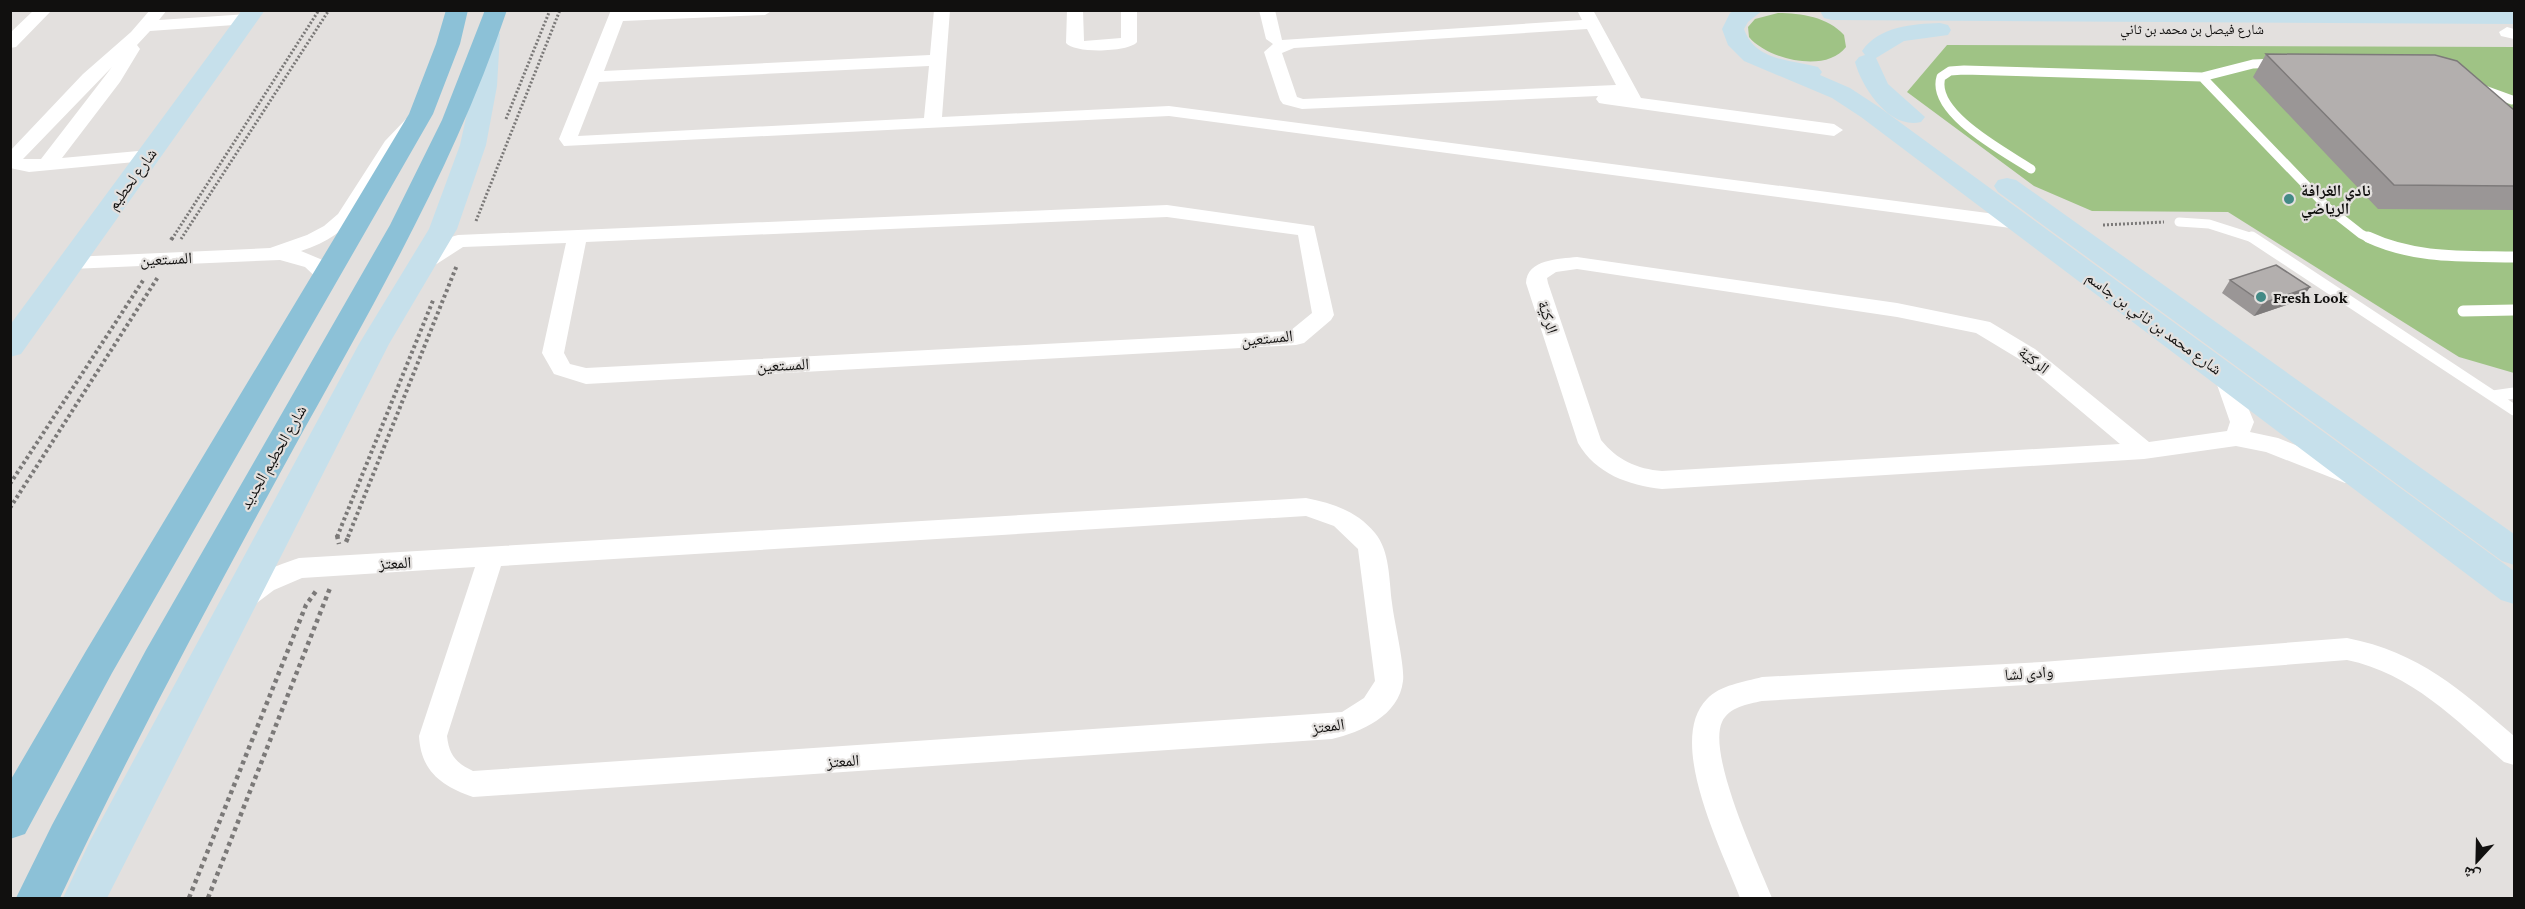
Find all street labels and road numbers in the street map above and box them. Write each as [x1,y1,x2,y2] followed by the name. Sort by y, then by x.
[2120,21,2264,41] street label: شارع فيصل بن محمد بن ثاني
[104,145,162,214] street label: شارع لحطيم
[140,249,192,271] street label: المستعين
[2081,268,2225,381] street label: شارع محمد بن ثاني بن جاسم
[1534,299,1561,336] street label: الركيّة
[1240,327,1294,351] street label: المستعين
[2015,343,2052,378] street label: الركيّة
[757,355,809,377] street label: المستعين
[236,402,311,513] street label: شارع الحطيم الجديد
[377,554,412,573] street label: المعتز
[2004,663,2054,685] street label: وادى لشا
[1310,715,1345,738] street label: المعتز
[825,751,860,772] street label: المعتز

